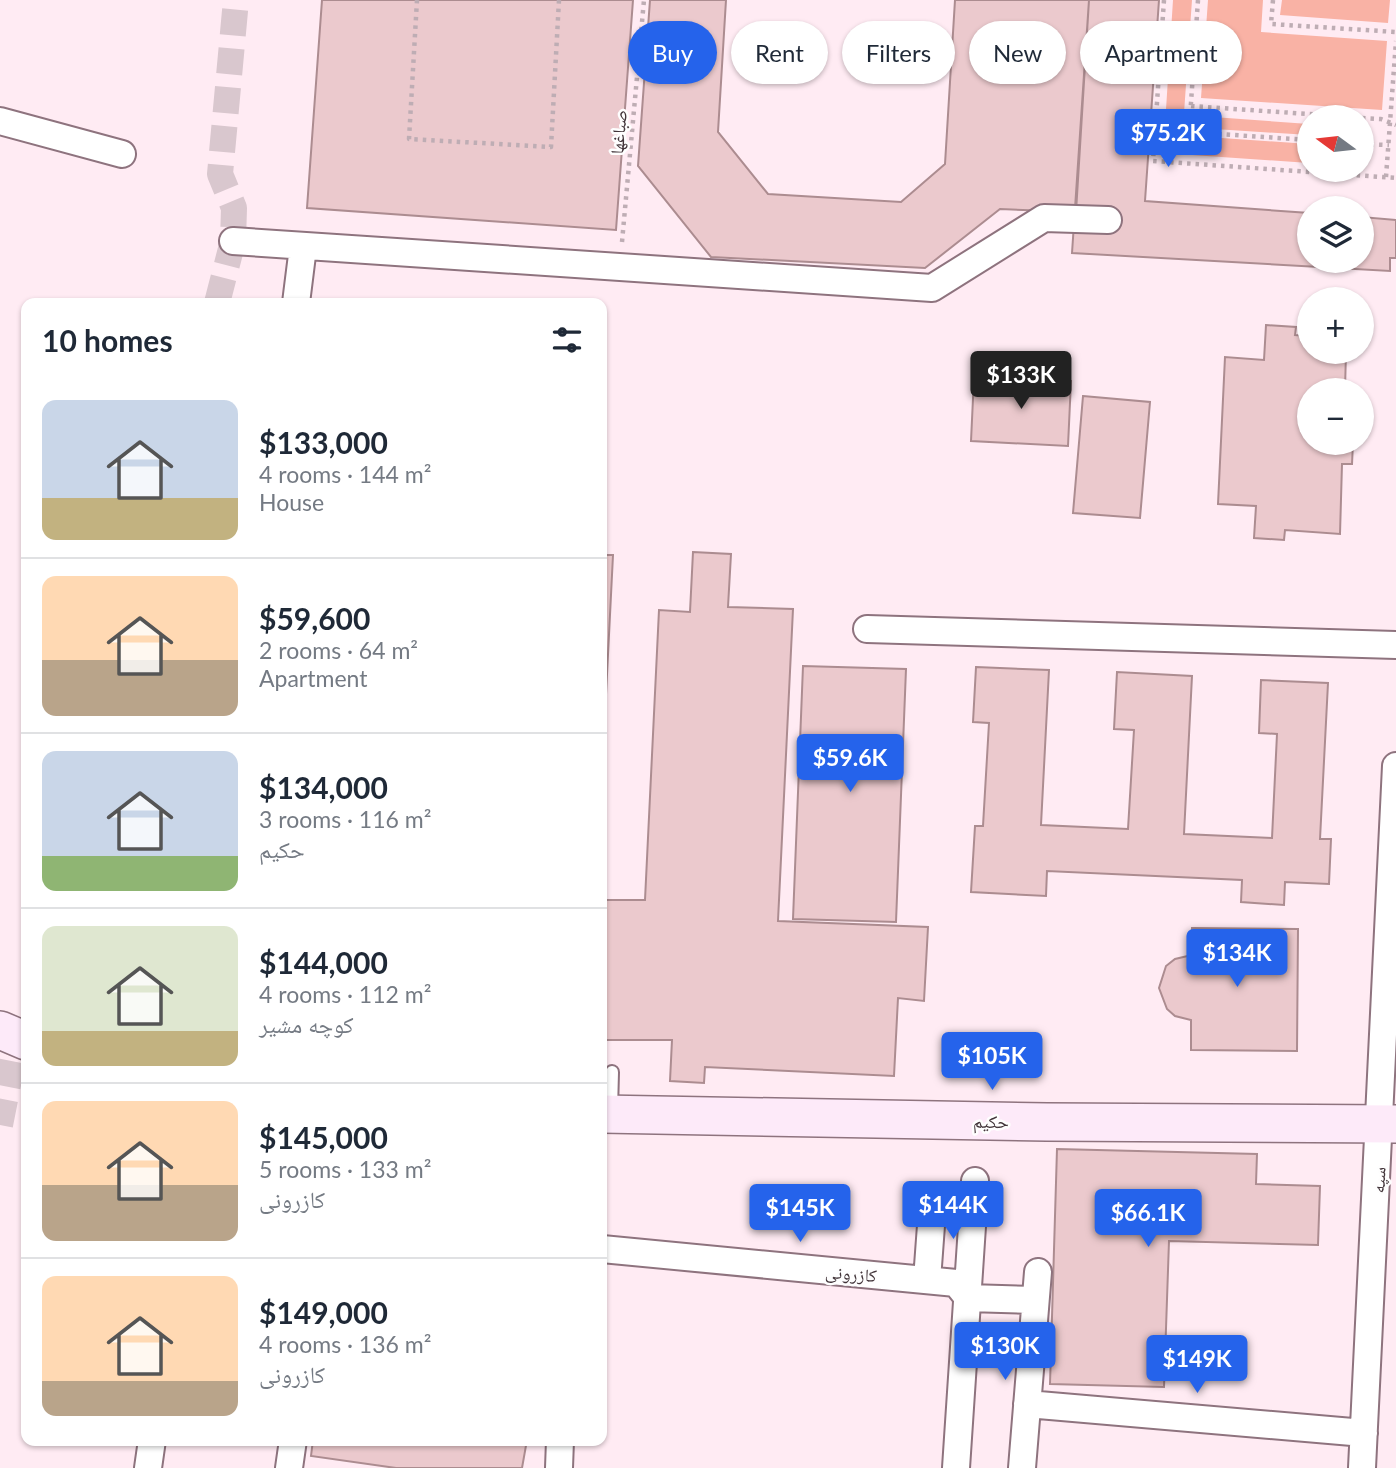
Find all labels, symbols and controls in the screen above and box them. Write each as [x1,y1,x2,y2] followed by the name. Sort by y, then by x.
[628,21,717,84] chip: Buy
[731,21,828,84] chip: Rent
[842,21,955,84] chip: Filters
[969,21,1066,84] chip: New
[1080,21,1242,84] chip: Apartment
[1297,105,1374,182] north arrow
[1297,105,1374,455] map controls
[605,109,631,155] street label: صباغها
[1111,110,1225,169] pin: $75.2K
[1131,118,1205,146] text: $75.2K
[1297,196,1374,273] button: layers
[1297,287,1374,364] button: +
[548,321,586,359] icon: filters
[42,322,173,358] text: 10 homes
[972,352,1070,411] pin: $133K
[986,360,1056,388] text: $133K
[1297,378,1374,455] button: −
[259,424,388,460] text: $133,000
[98,428,182,512] icon: home
[259,460,431,488] text: 4 rooms · 144 m²
[259,488,324,516] text: House
[259,600,370,636] text: $59,600
[98,604,182,688] icon: home
[259,636,418,664] text: 2 rooms · 64 m²
[259,664,367,692] text: Apartment
[793,734,907,794] pin: $59.6K
[813,743,887,771] text: $59.6K
[259,769,388,805] text: $134,000
[98,779,182,863] icon: home
[259,805,431,833] text: 3 rooms · 116 m²
[259,835,305,863] text: حکیم
[1188,930,1286,989] pin: $134K
[1202,938,1272,966] text: $134K
[259,944,388,980] text: $144,000
[98,954,182,1038] icon: home
[259,980,431,1008] text: 4 rooms · 112 m²
[259,1010,354,1038] text: كوچه مشير
[943,1032,1041,1092] pin: $105K
[957,1041,1027,1069] text: $105K
[973,1110,1009,1134] street label: حکیم
[259,1119,388,1155] text: $145,000
[98,1129,182,1213] icon: home
[259,1155,431,1183] text: 5 rooms · 133 m²
[1366,1166,1391,1194] street label: سپه
[904,1182,1002,1241] pin: $144K
[751,1184,849,1244] pin: $145K
[259,1185,325,1213] text: کازرونی
[918,1190,988,1218] text: $144K
[1091,1190,1205,1249] pin: $66.1K
[765,1193,835,1221] text: $145K
[1111,1198,1185,1226] text: $66.1K
[824,1260,878,1287] street label: کازرونی
[259,1294,388,1330] text: $149,000
[98,1304,182,1388] icon: home
[956,1322,1054,1382] pin: $130K
[259,1330,431,1358] text: 4 rooms · 136 m²
[970,1331,1040,1359] text: $130K
[1148,1336,1246,1395] pin: $149K
[1162,1344,1232,1372] text: $149K
[259,1360,325,1388] text: کازرونی

